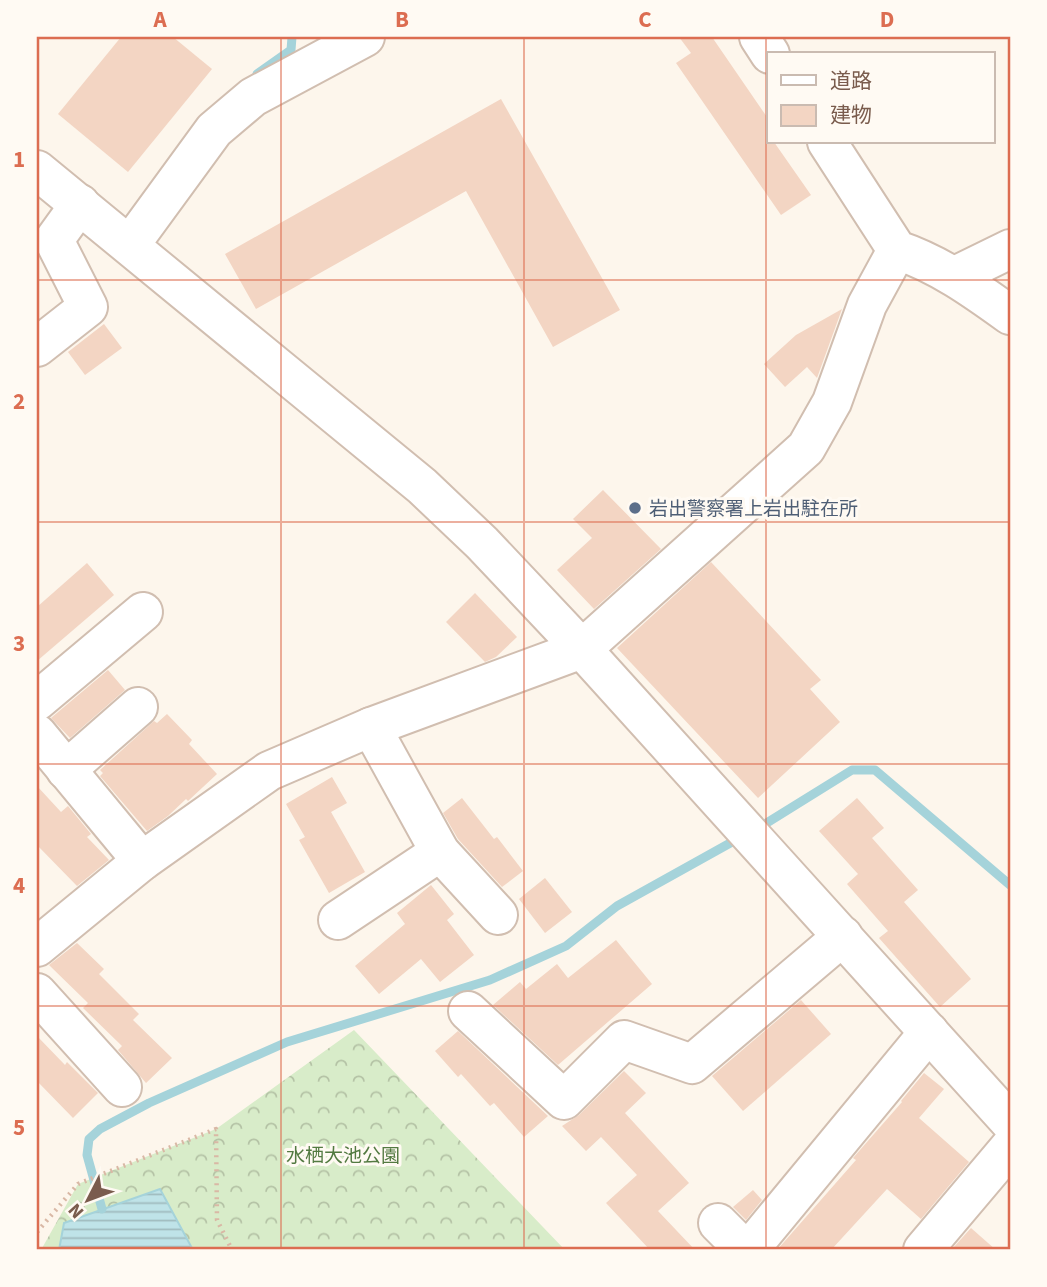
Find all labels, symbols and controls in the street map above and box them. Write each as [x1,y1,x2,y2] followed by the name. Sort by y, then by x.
[152,3,167,36] text: A
[395,3,409,36] text: B
[638,3,652,36] text: C
[880,3,894,36] text: D
[767,52,995,144] legend
[830,66,872,96] text: 道路
[830,100,872,130] text: 建物
[13,143,25,176] text: 1
[13,385,25,418] text: 2
[649,496,858,523] place label: 岩出警察署上岩出駐在所
[627,500,643,516] marker: 岩出警察署上岩出駐在所
[13,627,25,660] text: 3
[13,869,25,902] text: 4
[13,1111,25,1144] text: 5
[286,1143,400,1170] park label: 水栖大池公園
[52,1164,122,1234] north arrow
[62,1197,91,1224] text: N

